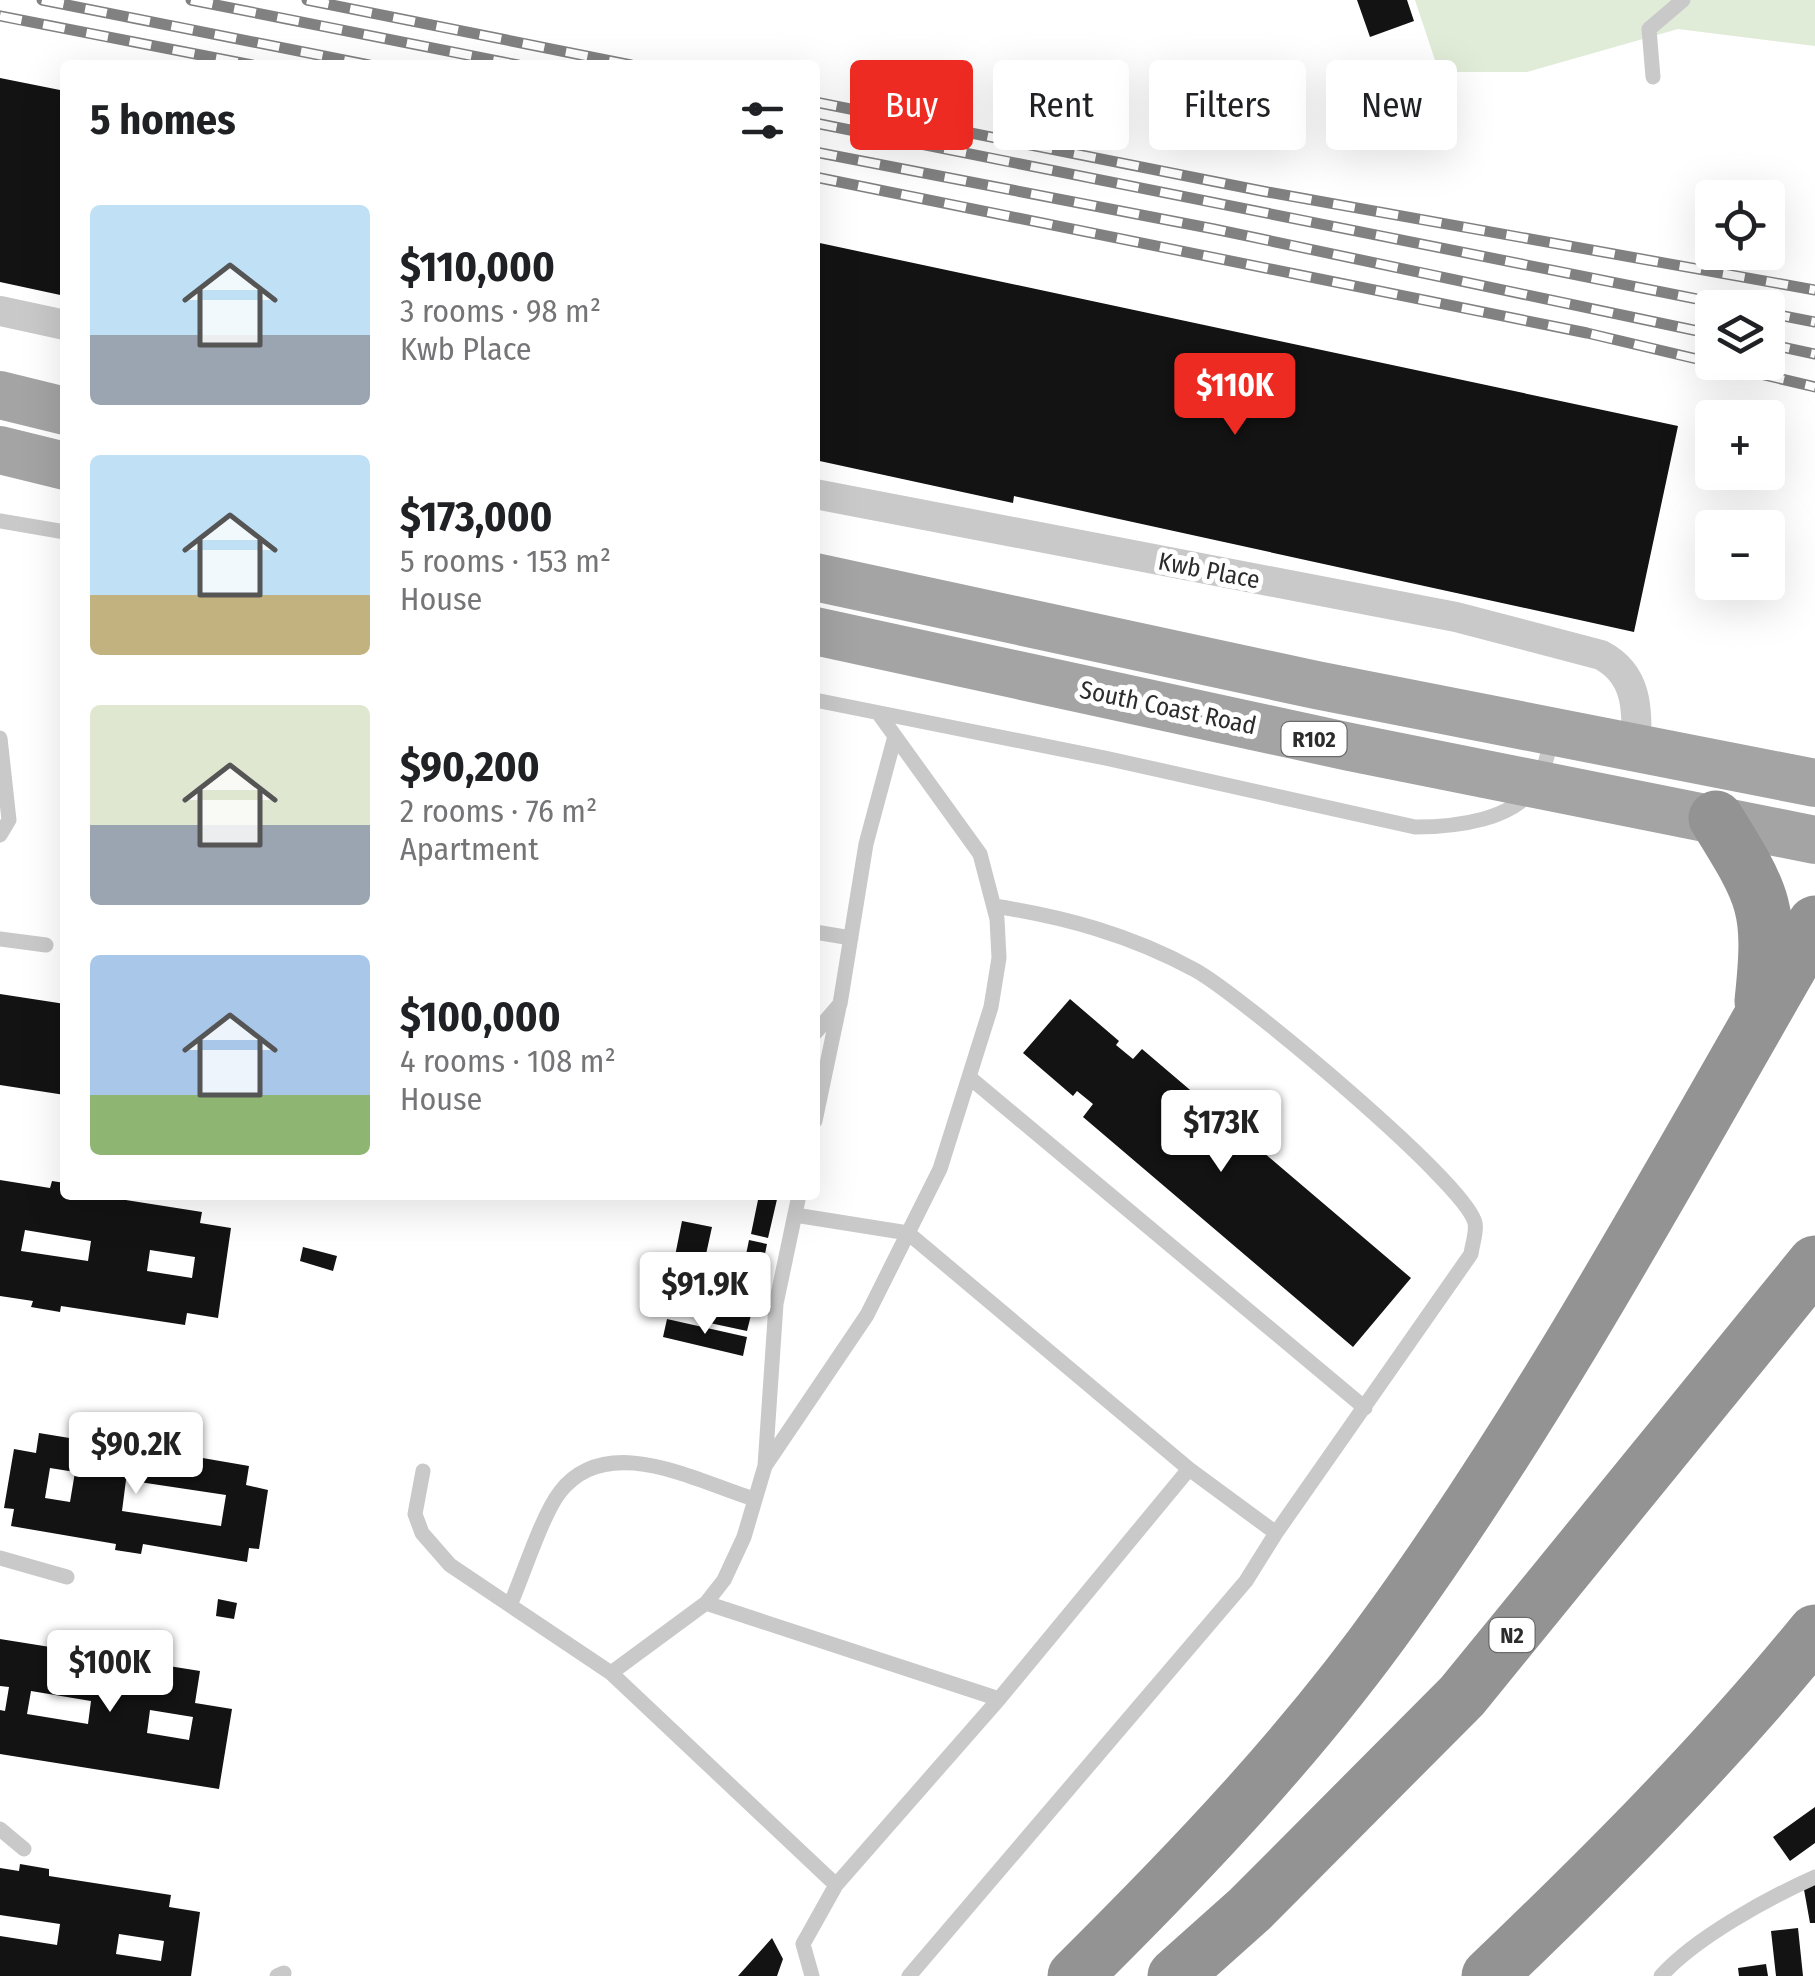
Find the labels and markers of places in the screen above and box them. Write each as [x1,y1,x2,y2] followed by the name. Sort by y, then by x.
[1165,353,1305,438] pin: $110K
[1151,1090,1291,1175] pin: $173K
[624,1252,786,1337] pin: $91.9K
[55,1412,217,1497] pin: $90.2K
[40,1630,180,1715] pin: $100K

